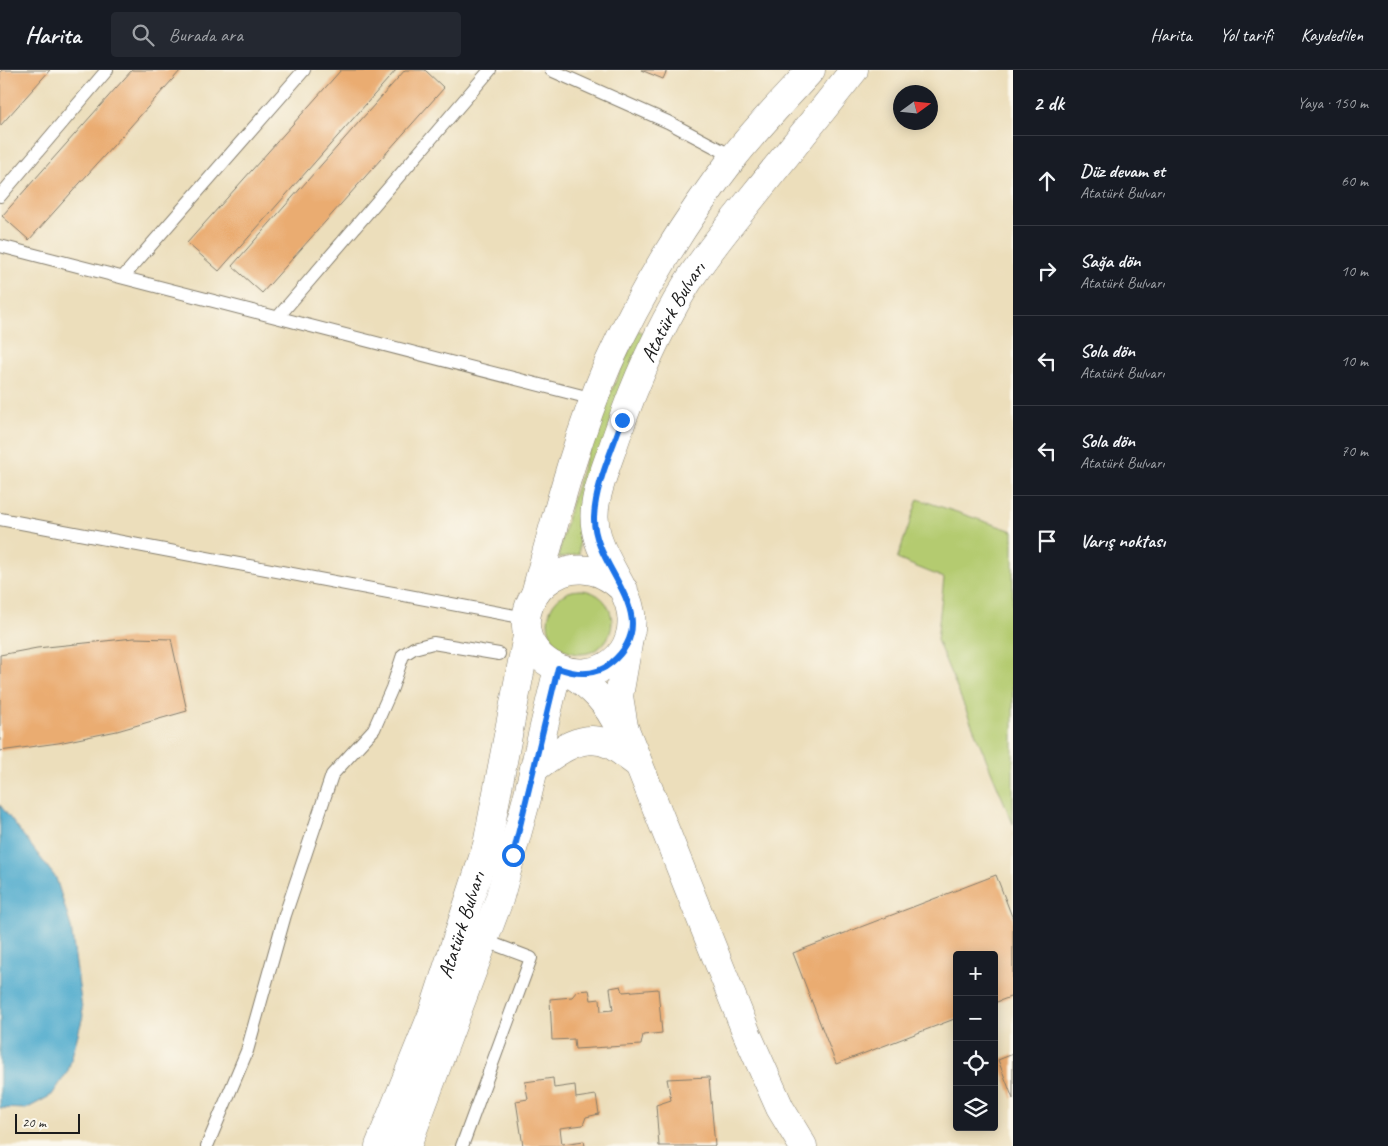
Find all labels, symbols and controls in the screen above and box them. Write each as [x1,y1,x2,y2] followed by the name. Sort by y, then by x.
[111,12,461,57] search box
[25,20,81,50] text: Harita
[129,21,157,49] icon: search
[169,23,243,47] text: Burada ara
[1151,24,1192,46] text: Harita
[1220,24,1273,46] text: Yol tarifi
[1301,24,1363,46] text: Kaydedilen
[893,85,938,130] north arrow
[1033,90,1064,116] text: 2 dk
[1297,93,1368,113] text: Yaya · 150 m
[1080,159,1165,183] text: Düz devam et
[1033,167,1061,195] icon: ahead
[1341,171,1368,191] text: 60 m
[1080,183,1164,203] text: Atatürk Bulvarı
[1080,249,1141,273] text: Sağa dön
[635,255,711,366] street label: Atatürk Bulvarı
[1033,257,1061,285] icon: right
[1341,261,1368,281] text: 10 m
[1080,273,1164,293] text: Atatürk Bulvarı
[1080,339,1135,363] text: Sola dön
[1033,347,1061,375] icon: left
[1341,351,1368,371] text: 10 m
[1080,363,1164,383] text: Atatürk Bulvarı
[611,409,634,432] route end
[1080,429,1135,453] text: Sola dön
[1033,437,1061,465] icon: left
[1341,441,1368,461] text: 70 m
[1080,453,1164,473] text: Atatürk Bulvarı
[1033,527,1061,555] icon: arrive
[1080,529,1165,553] text: Varış noktası
[502,844,525,867] route start
[432,867,491,982] street label: Atatürk Bulvarı
[953,951,998,1131] map controls
[953,951,998,996] button: +
[953,996,998,1041] button: −
[953,1041,998,1086] button: locate
[953,1086,998,1131] button: layers
[15,1111,80,1134] scale bar
[22,1114,46,1131] text: 20 m

